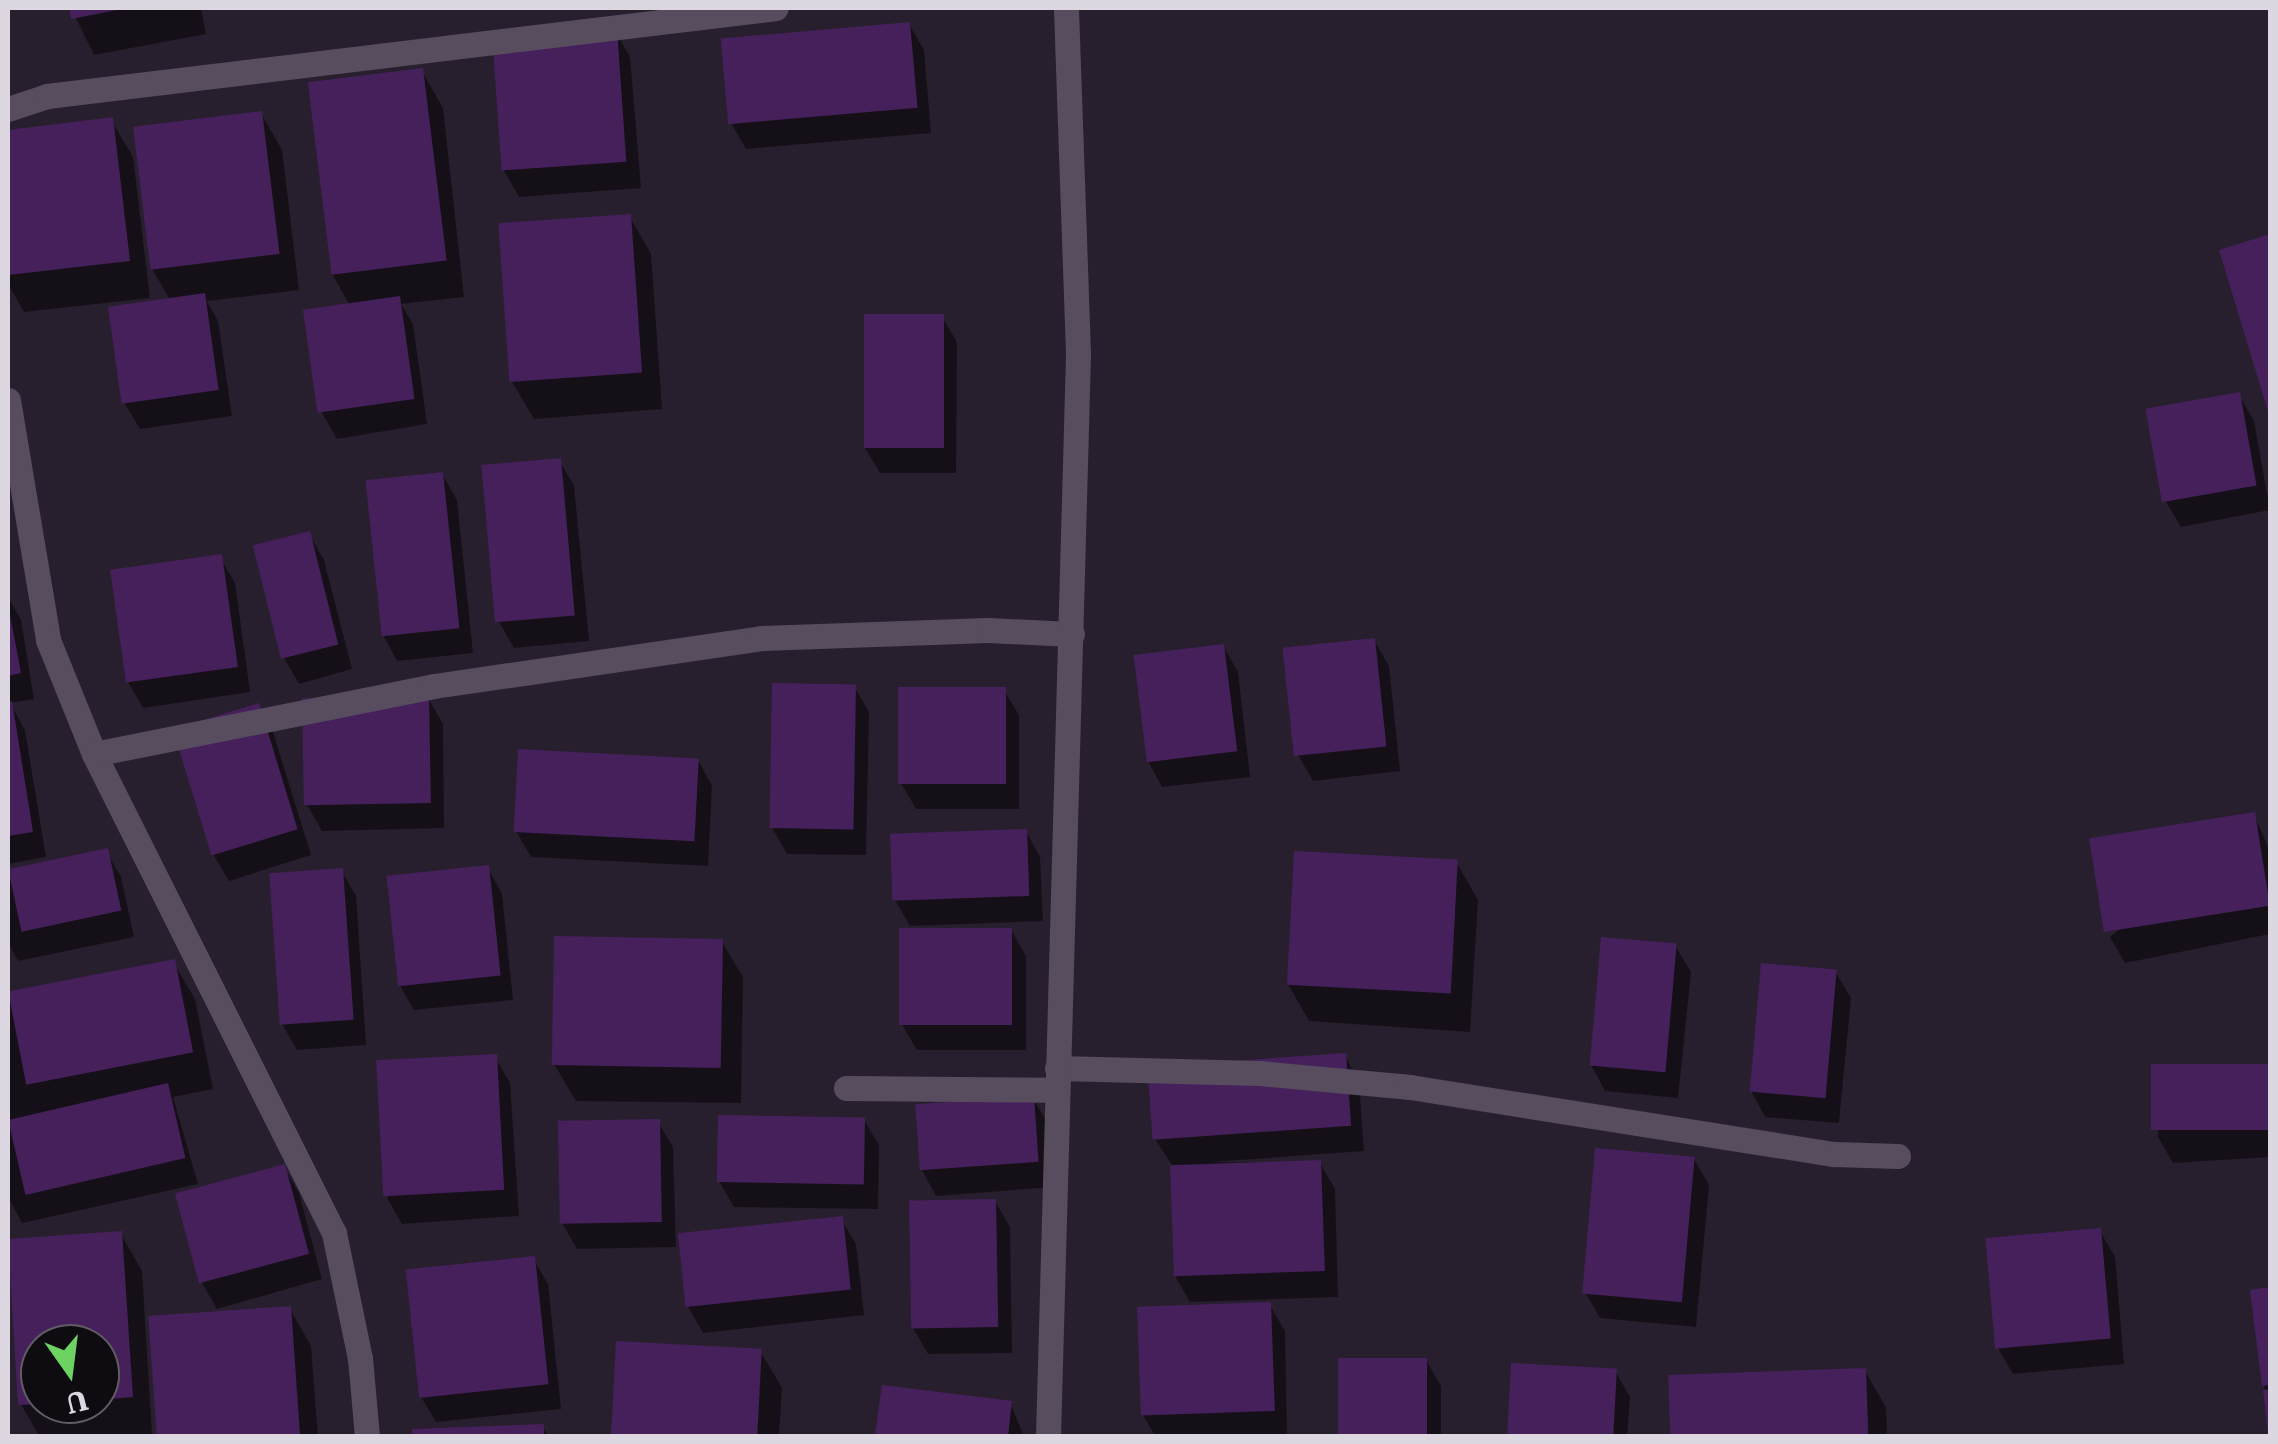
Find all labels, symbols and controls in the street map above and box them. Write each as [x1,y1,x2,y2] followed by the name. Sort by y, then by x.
[20,1324,120,1424] north arrow
[62,1383,91,1420] text: U

